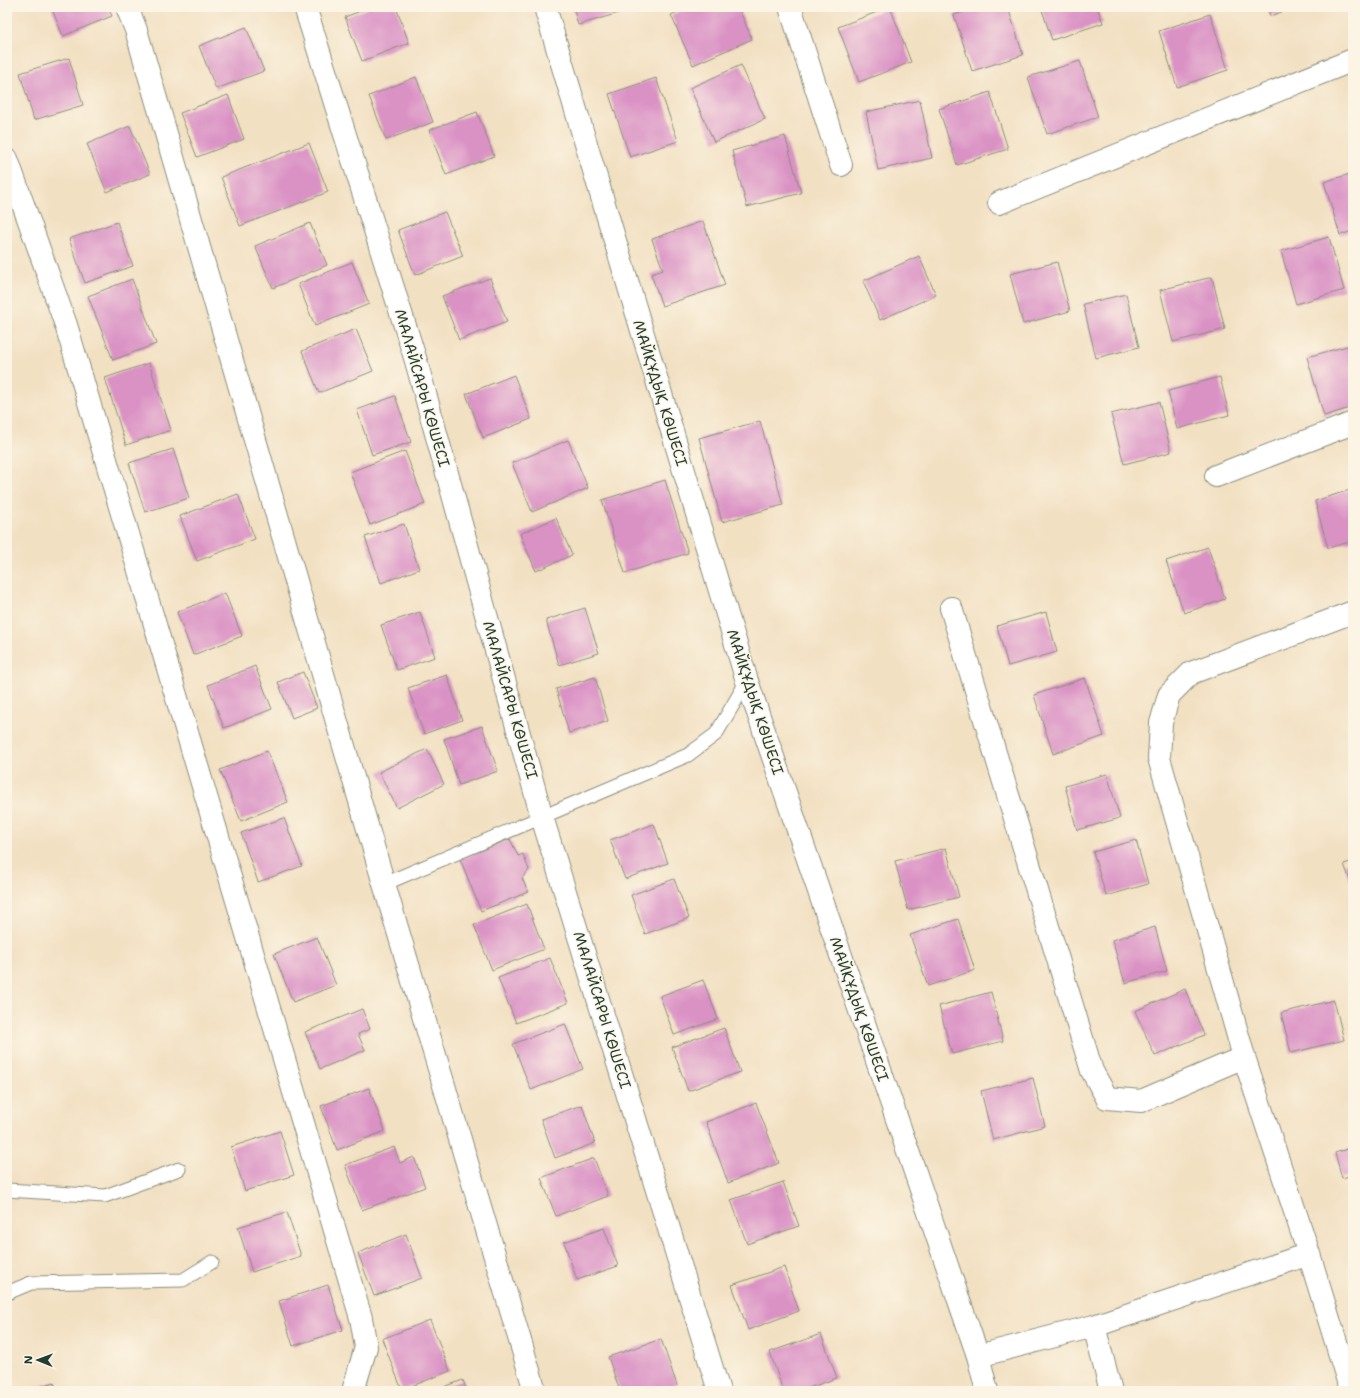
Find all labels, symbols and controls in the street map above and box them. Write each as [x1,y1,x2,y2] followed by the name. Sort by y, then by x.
[390,306,455,469] street label: МАЛАЙСАРЫ КӨШЕСІ
[628,317,693,469] street label: МАЙҚҰДЫҚ КӨШЕСІ
[478,618,543,781] street label: МАЛАЙСАРЫ КӨШЕСІ
[722,626,789,778] street label: МАЙҚҰДЫҚ КӨШЕСІ
[569,929,636,1091] street label: МАЛАЙСАРЫ КӨШЕСІ
[825,933,894,1084] street label: МАЙҚҰДЫҚ КӨШЕСІ
[18,1340,58,1380] north arrow
[21,1355,36,1364] text: N

